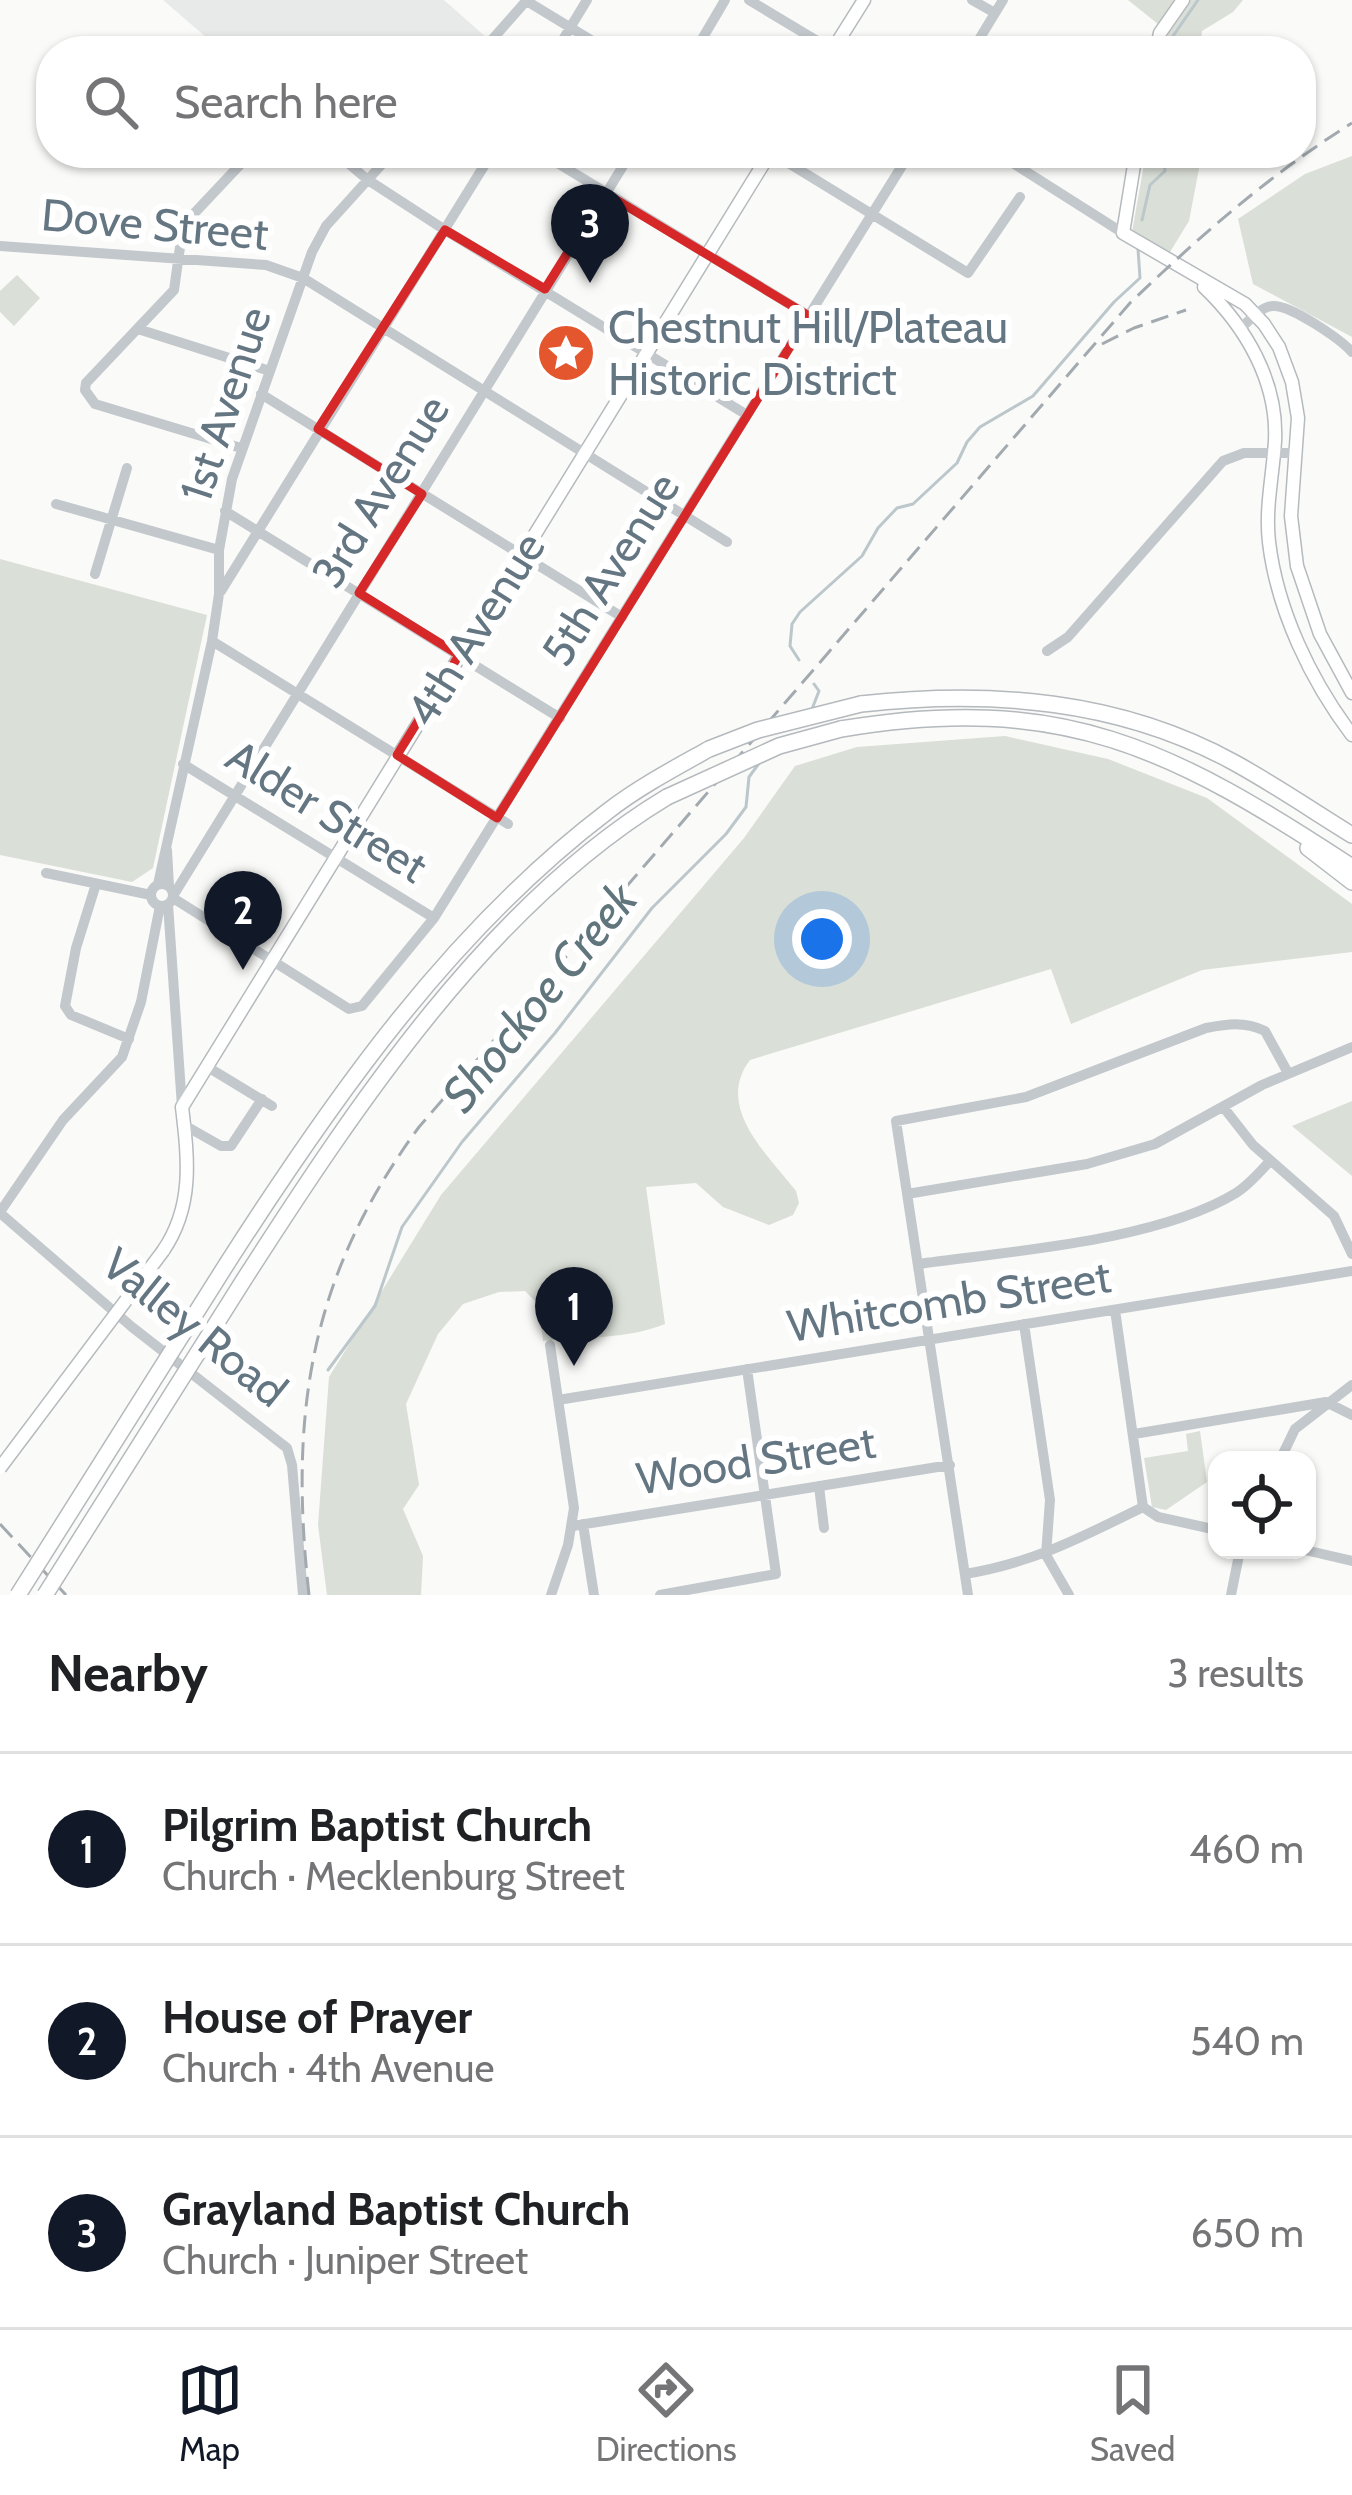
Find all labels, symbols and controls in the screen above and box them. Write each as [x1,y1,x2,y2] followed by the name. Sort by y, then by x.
[36,36,1316,168] search box
[78,69,144,135] icon: search
[174,75,398,129] text: Search here
[551,184,629,283] pin: 3
[39,187,271,261] street label: Dove Street
[168,300,282,508] street label: 1st Avenue
[608,300,1008,406] place label: Chestnut Hill/Plateau Historic District
[535,322,597,384] place icon: Chestnut Hill/Plateau Historic District
[300,385,460,597] street label: 3rd Avenue
[530,463,690,675] street label: 5th Avenue
[394,522,556,736] street label: 4th Avenue
[217,728,437,894] street label: Alder Street
[429,870,650,1123] water label: Shockoe Creek
[204,871,282,970] pin: 2
[792,909,852,969] your location
[92,1236,298,1418] street label: Valley Road
[783,1249,1115,1353] street label: Whitcomb Street
[535,1267,613,1366] pin: 1
[633,1414,879,1506] street label: Wood Street
[1208,1451,1316,1559] map controls
[1208,1451,1316,1559] button: locate
[48,1642,208,1704] text: Nearby
[1167,1649,1304,1697] text: 3 results
[162,1798,592,1852] text: Pilgrim Baptist Church
[80,1825,94,1873] text: 1
[1189,1825,1304,1873] text: 460 m
[162,1852,625,1900] text: Church · Mecklenburg Street
[162,1990,472,2044] text: House of Prayer
[77,2017,97,2065] text: 2
[1190,2017,1304,2065] text: 540 m
[162,2044,494,2092] text: Church · 4th Avenue
[162,2182,630,2236] text: Grayland Baptist Church
[76,2209,98,2257] text: 3
[1191,2209,1304,2257] text: 650 m
[162,2236,528,2284] text: Church · Juniper Street
[177,2357,243,2469] tab: Map
[596,2357,737,2469] tab: Directions
[1090,2357,1175,2469] tab: Saved

